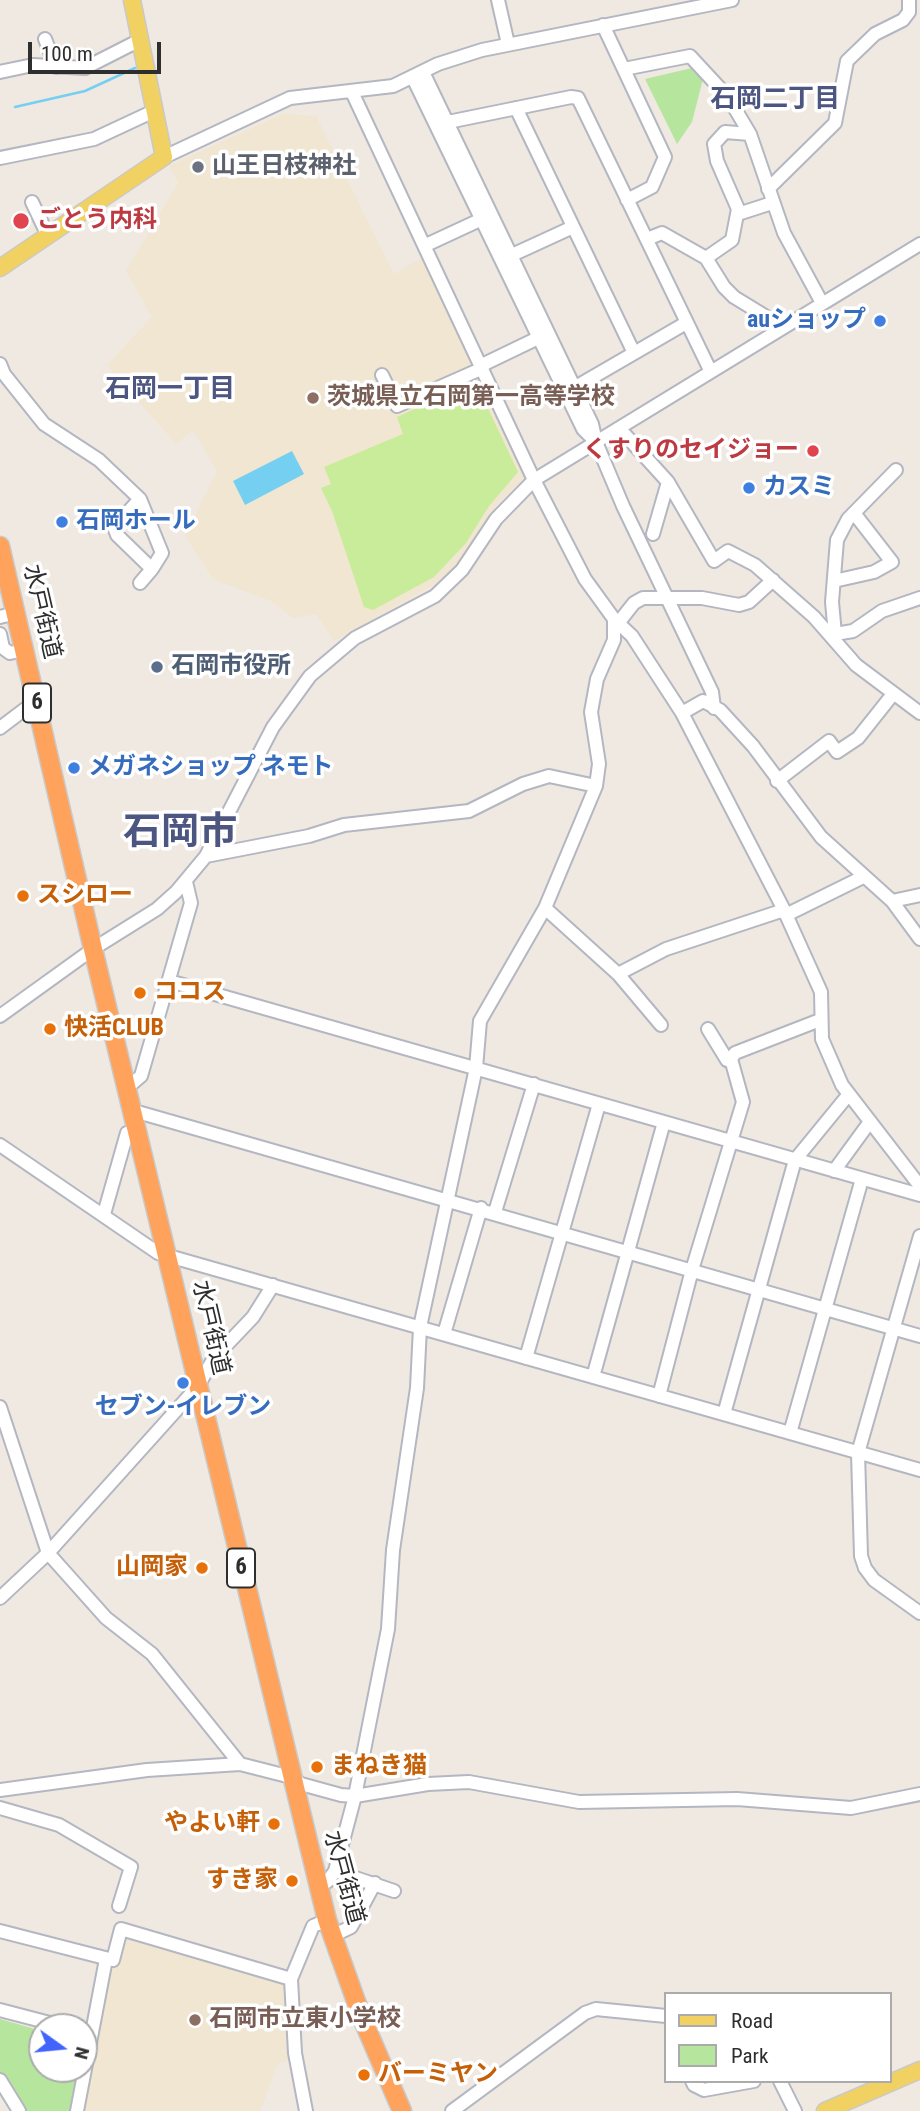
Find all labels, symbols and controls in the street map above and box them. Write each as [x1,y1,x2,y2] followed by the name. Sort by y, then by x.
[32,28,164,72] scale bar
[41,42,93,66] text: 100 m
[710,84,840,116] district label: 石岡二丁目
[212,153,356,181] place label: 山王日枝神社
[190,159,206,175] marker: 山王日枝神社
[37,207,157,235] place label: ごとう内科
[11,211,31,231] marker: ごとう内科
[747,307,866,335] place label: auショップ
[872,313,888,329] marker: auショップ
[105,374,235,406] district label: 石岡一丁目
[327,384,615,412] place label: 茨城県立石岡第一高等学校
[305,390,321,406] marker: 茨城県立石岡第一高等学校
[583,437,799,465] place label: くすりのセイジョー
[805,443,821,459] marker: くすりのセイジョー
[763,474,835,502] place label: カスミ
[741,480,757,496] marker: カスミ
[76,508,196,536] place label: 石岡ホール
[54,514,70,530] marker: 石岡ホール
[16,562,66,662] street label: 水戸街道
[171,653,291,681] place label: 石岡市役所
[149,659,165,675] marker: 石岡市役所
[23,684,51,722] road number: 6
[88,754,334,782] place label: メガネショップ ネモト
[66,760,82,776] marker: メガネショップ ネモト
[123,811,237,857] district label: 石岡市
[37,882,133,910] place label: スシロー
[15,888,31,904] marker: スシロー
[154,979,226,1007] place label: ココス
[132,985,148,1001] marker: ココス
[64,1015,164,1043] place label: 快活CLUB
[42,1021,58,1037] marker: 快活CLUB
[185,1278,235,1378] street label: 水戸街道
[175,1375,191,1391] marker: セブン-イレブン
[95,1394,271,1422] place label: セブン-イレブン
[227,1548,255,1588] road number: 6
[116,1554,188,1582] place label: 山岡家
[194,1560,210,1576] marker: 山岡家
[331,1753,427,1781] place label: まねき猫
[309,1759,325,1775] marker: まねき猫
[164,1810,260,1838] place label: やよい軒
[266,1816,282,1832] marker: やよい軒
[317,1828,369,1928] street label: 水戸街道
[206,1867,278,1895] place label: すき家
[284,1873,300,1889] marker: すき家
[664,1992,892,2083] legend
[209,2006,401,2034] place label: 石岡市立東小学校
[731,2009,773,2033] text: Road
[187,2012,203,2028] marker: 石岡市立東小学校
[28,2013,98,2083] north arrow
[69,2044,94,2062] text: N
[731,2044,768,2068] text: Park
[378,2061,498,2089] place label: バーミヤン
[356,2067,372,2083] marker: バーミヤン

